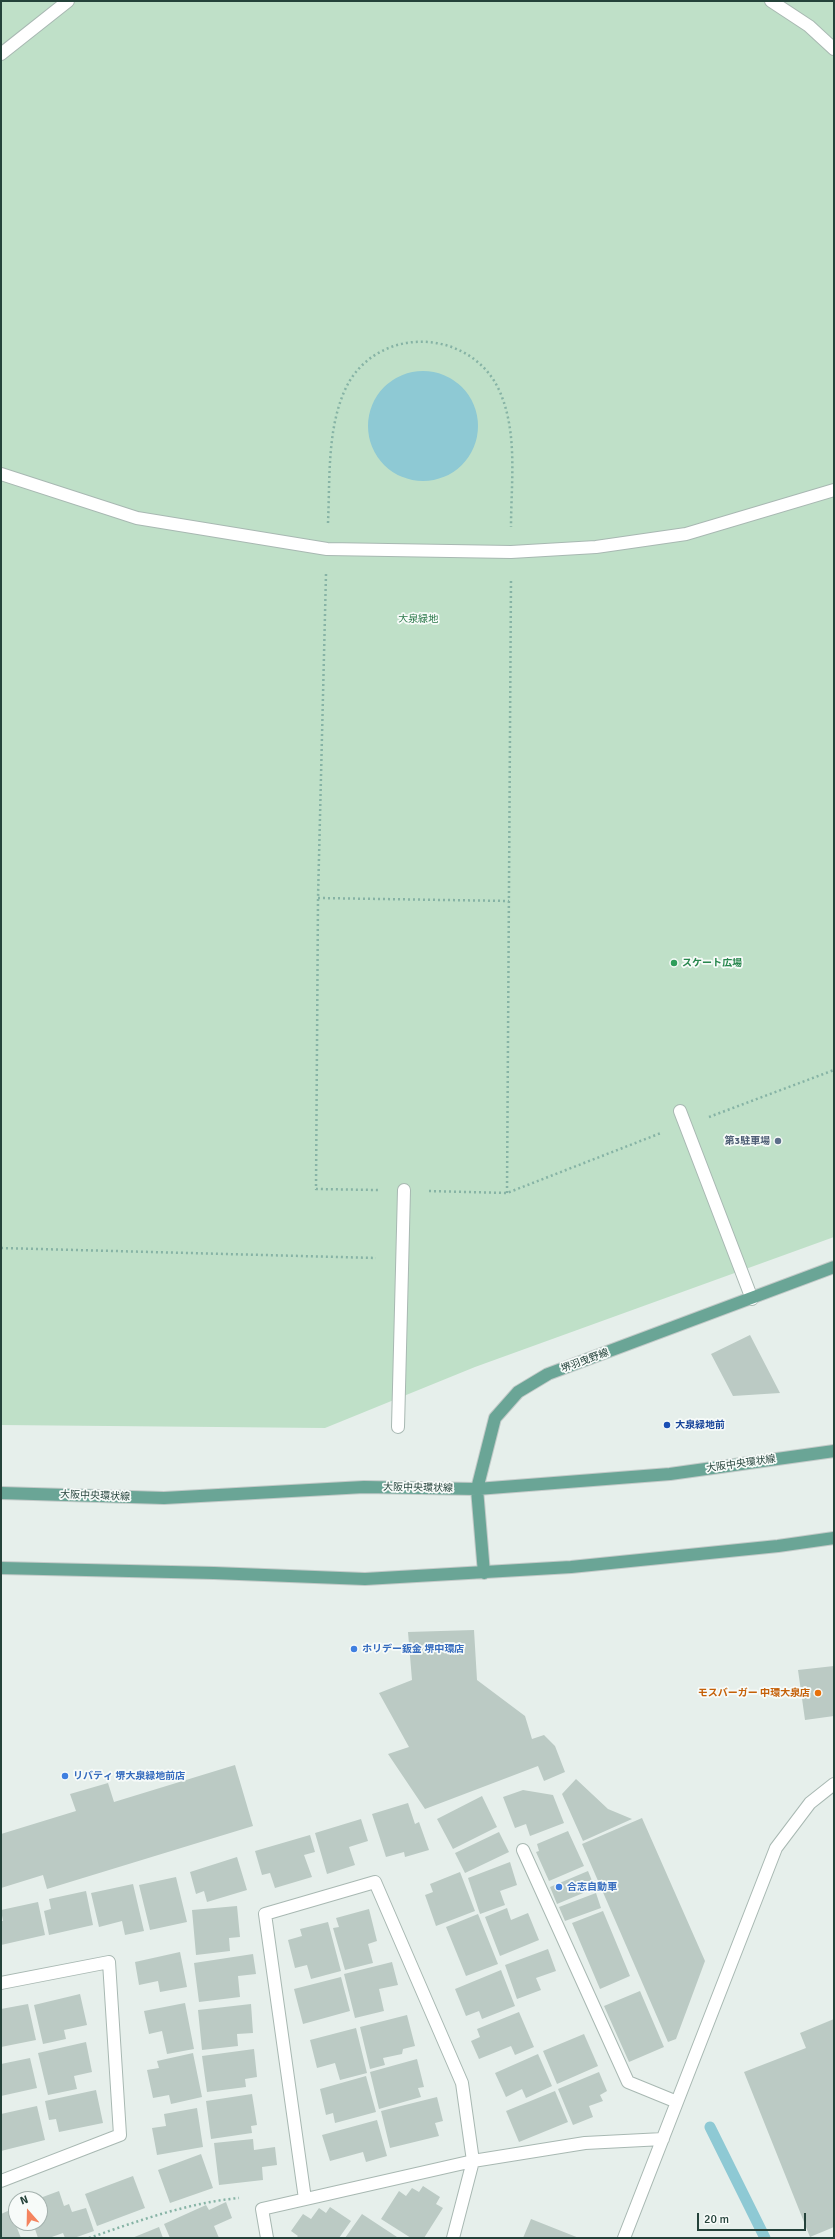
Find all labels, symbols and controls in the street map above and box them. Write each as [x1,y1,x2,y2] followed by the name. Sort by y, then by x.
[398,613,438,625] park label: 大泉緑地
[682,957,742,969] place label: スケート広場
[669,958,679,968] marker: スケート広場
[725,1135,770,1147] place label: 第3駐車場
[773,1136,783,1146] marker: 第3駐車場
[559,1347,611,1375] street label: 堺羽曳野線
[675,1419,725,1431] place label: 大泉緑地前
[662,1420,672,1430] marker: 大泉緑地前
[706,1453,776,1475] street label: 大阪中央環状線
[383,1481,453,1495] street label: 大阪中央環状線
[60,1489,130,1503] street label: 大阪中央環状線
[362,1643,464,1655] place label: ホリデー鈑金 堺中環店
[349,1644,359,1654] marker: ホリデー鈑金 堺中環店
[698,1687,810,1699] place label: モスバーガー 中環大泉店
[813,1688,823,1698] marker: モスバーガー 中環大泉店
[73,1770,185,1782] place label: リバティ 堺大泉緑地前店
[60,1771,70,1781] marker: リバティ 堺大泉緑地前店
[567,1881,617,1893] place label: 合志自動車
[554,1882,564,1892] marker: 合志自動車
[8,2191,48,2231] north arrow
[18,2193,30,2208] text: N
[699,2205,808,2231] scale bar
[704,2212,729,2227] text: 20 m

